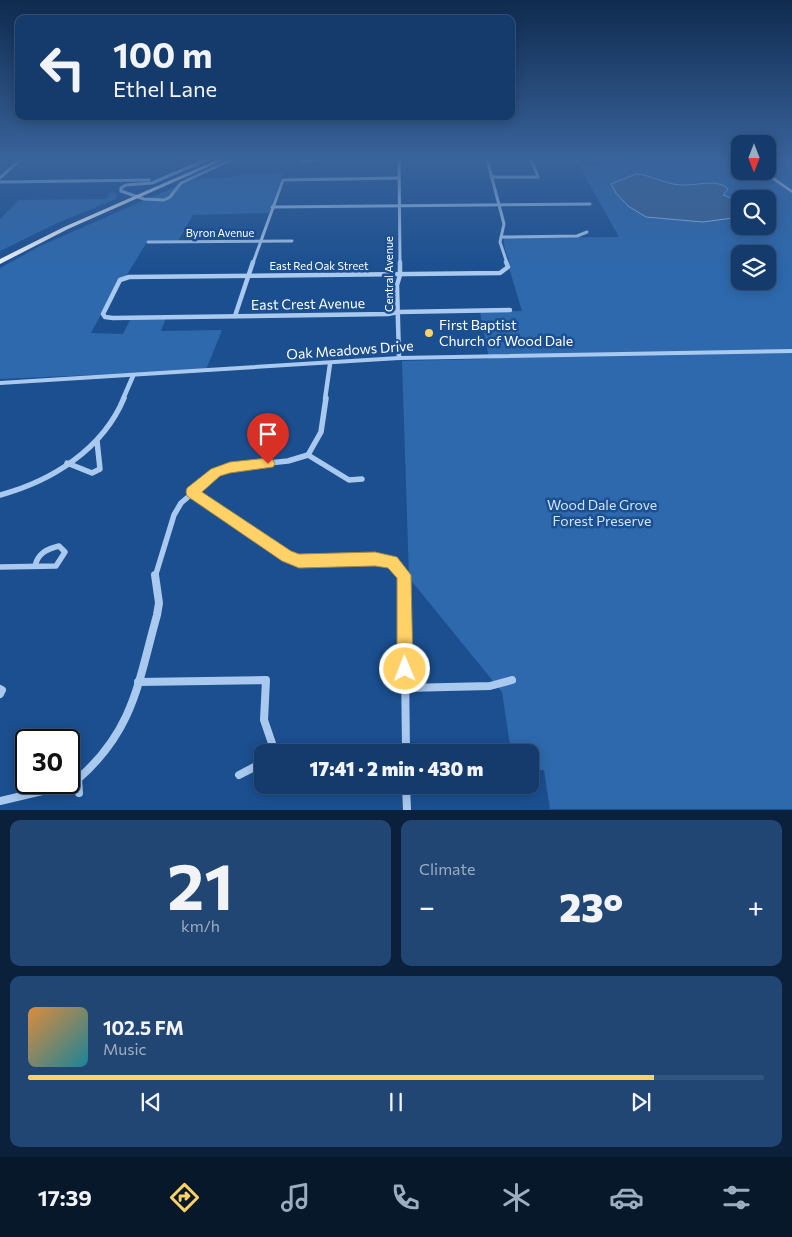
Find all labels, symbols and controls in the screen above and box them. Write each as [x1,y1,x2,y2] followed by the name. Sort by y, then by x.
[113,32,213,75] text: 100 m
[30,35,95,100] icon: left
[113,75,217,102] text: Ethel Lane
[731,135,776,180] north arrow
[731,135,776,290] map controls
[731,190,776,235] button: search
[186,226,254,239] street label: Byron Avenue
[382,236,395,312] street label: Central Avenue
[731,245,776,290] button: layers
[269,259,369,272] street label: East Red Oak Street
[251,294,365,313] street label: East Crest Avenue
[439,316,573,349] place label: First Baptist Church of Wood Dale
[423,327,435,339] marker: First Baptist Church of Wood Dale
[286,337,414,362] street label: Oak Meadows Drive
[247,413,289,464] pin
[254,420,282,448] icon: arrive
[547,496,657,529] park label: Wood Dale Grove Forest Preserve
[378,642,430,694] position arrow
[15,729,80,794] speed limit sign: 30
[310,757,483,780] text: 17:41 · 2 min · 430 m
[167,844,234,923] text: 21
[419,859,475,878] text: Climate
[559,883,623,930] text: 23°
[419,889,435,923] text: −
[748,889,764,923] text: +
[181,916,220,935] text: km/h
[103,1016,184,1039] text: 102.5 FM
[103,1039,147,1058] text: Music
[137,1088,165,1116] icon: previous
[382,1088,410,1116] icon: pause
[627,1088,655,1116] icon: next
[167,1180,202,1215] icon: directions
[278,1180,313,1215] icon: music
[388,1180,423,1215] icon: phone
[499,1180,534,1215] icon: climate
[609,1180,644,1215] icon: car
[719,1180,754,1215] icon: filters
[38,1184,92,1211] text: 17:39

